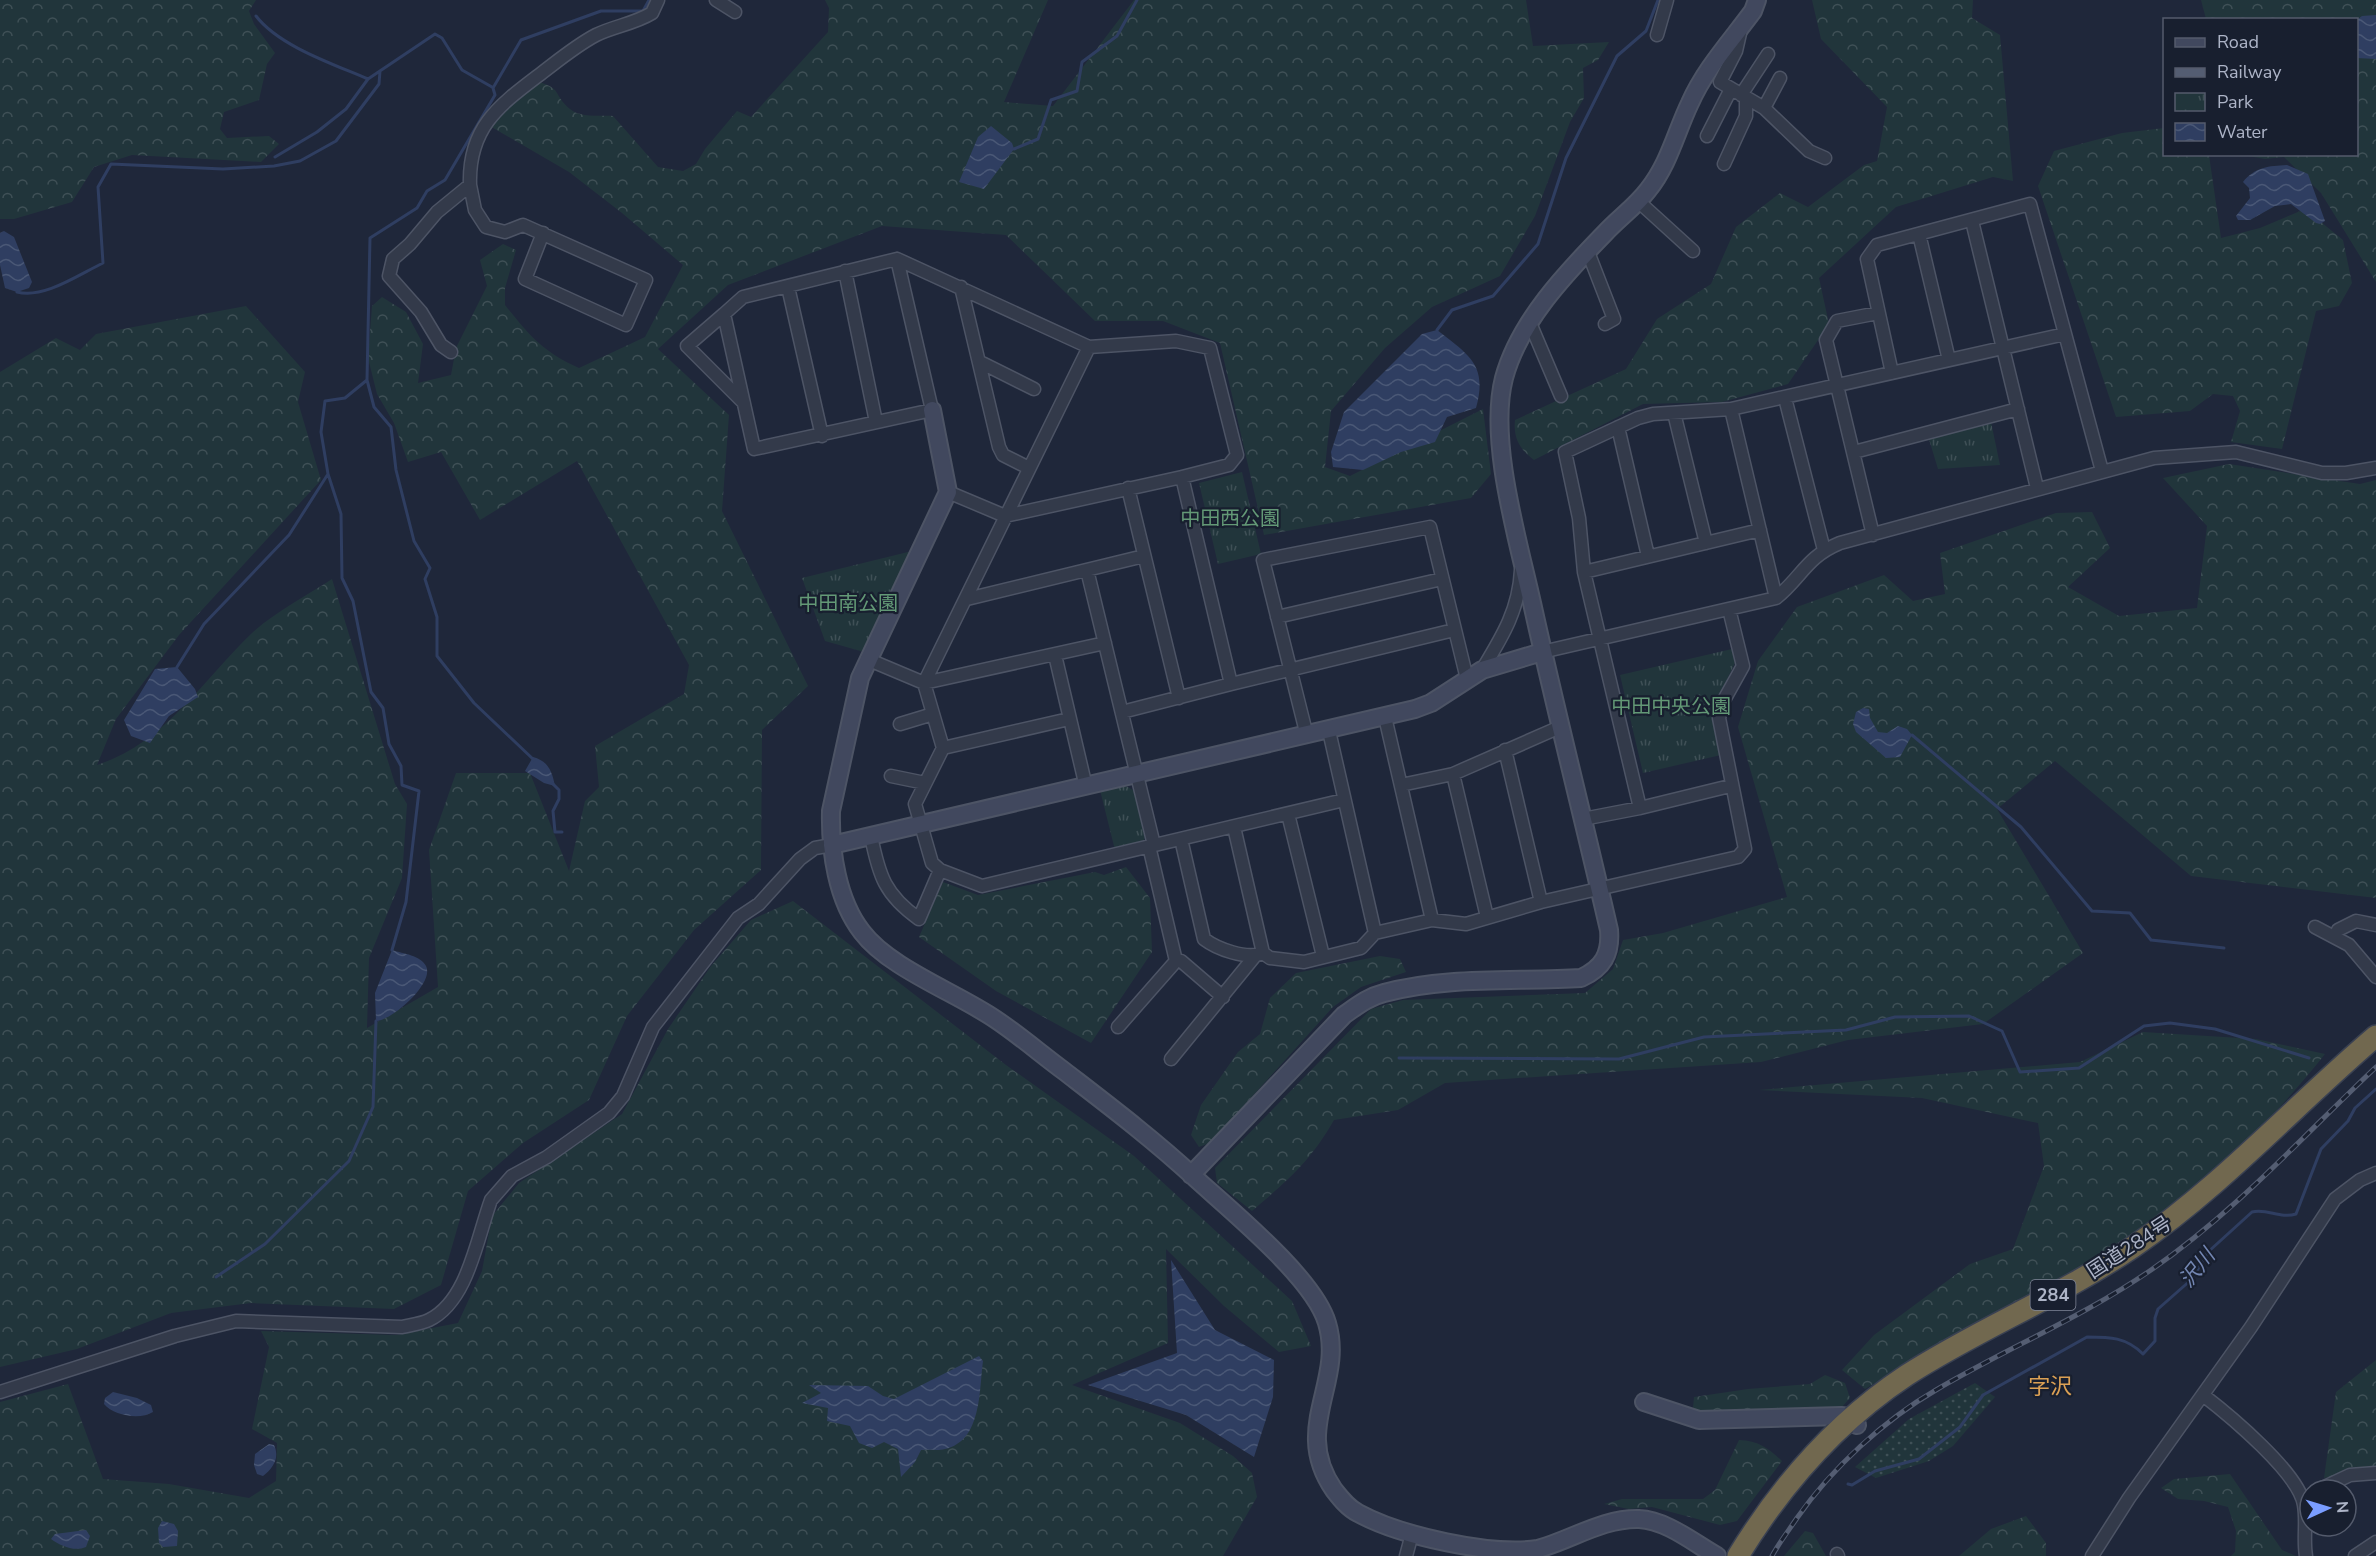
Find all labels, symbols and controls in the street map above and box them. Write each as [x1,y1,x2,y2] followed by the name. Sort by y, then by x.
[2163,18,2358,156] legend
[2217,30,2259,54] text: Road
[2217,60,2282,84] text: Railway
[2217,90,2254,114] text: Park
[2217,120,2268,144] text: Water
[1180,505,1280,532] park label: 中田西公園
[798,590,898,617] park label: 中田南公園
[1611,693,1731,720] park label: 中田中央公園
[2082,1210,2177,1285] street label: 国道284号
[2173,1241,2222,1293] water label: 沢川
[2030,1280,2076,1310] road number: 284
[2028,1372,2072,1402] district label: 字沢
[2298,1478,2358,1538] north arrow
[2331,1500,2353,1514] text: N

